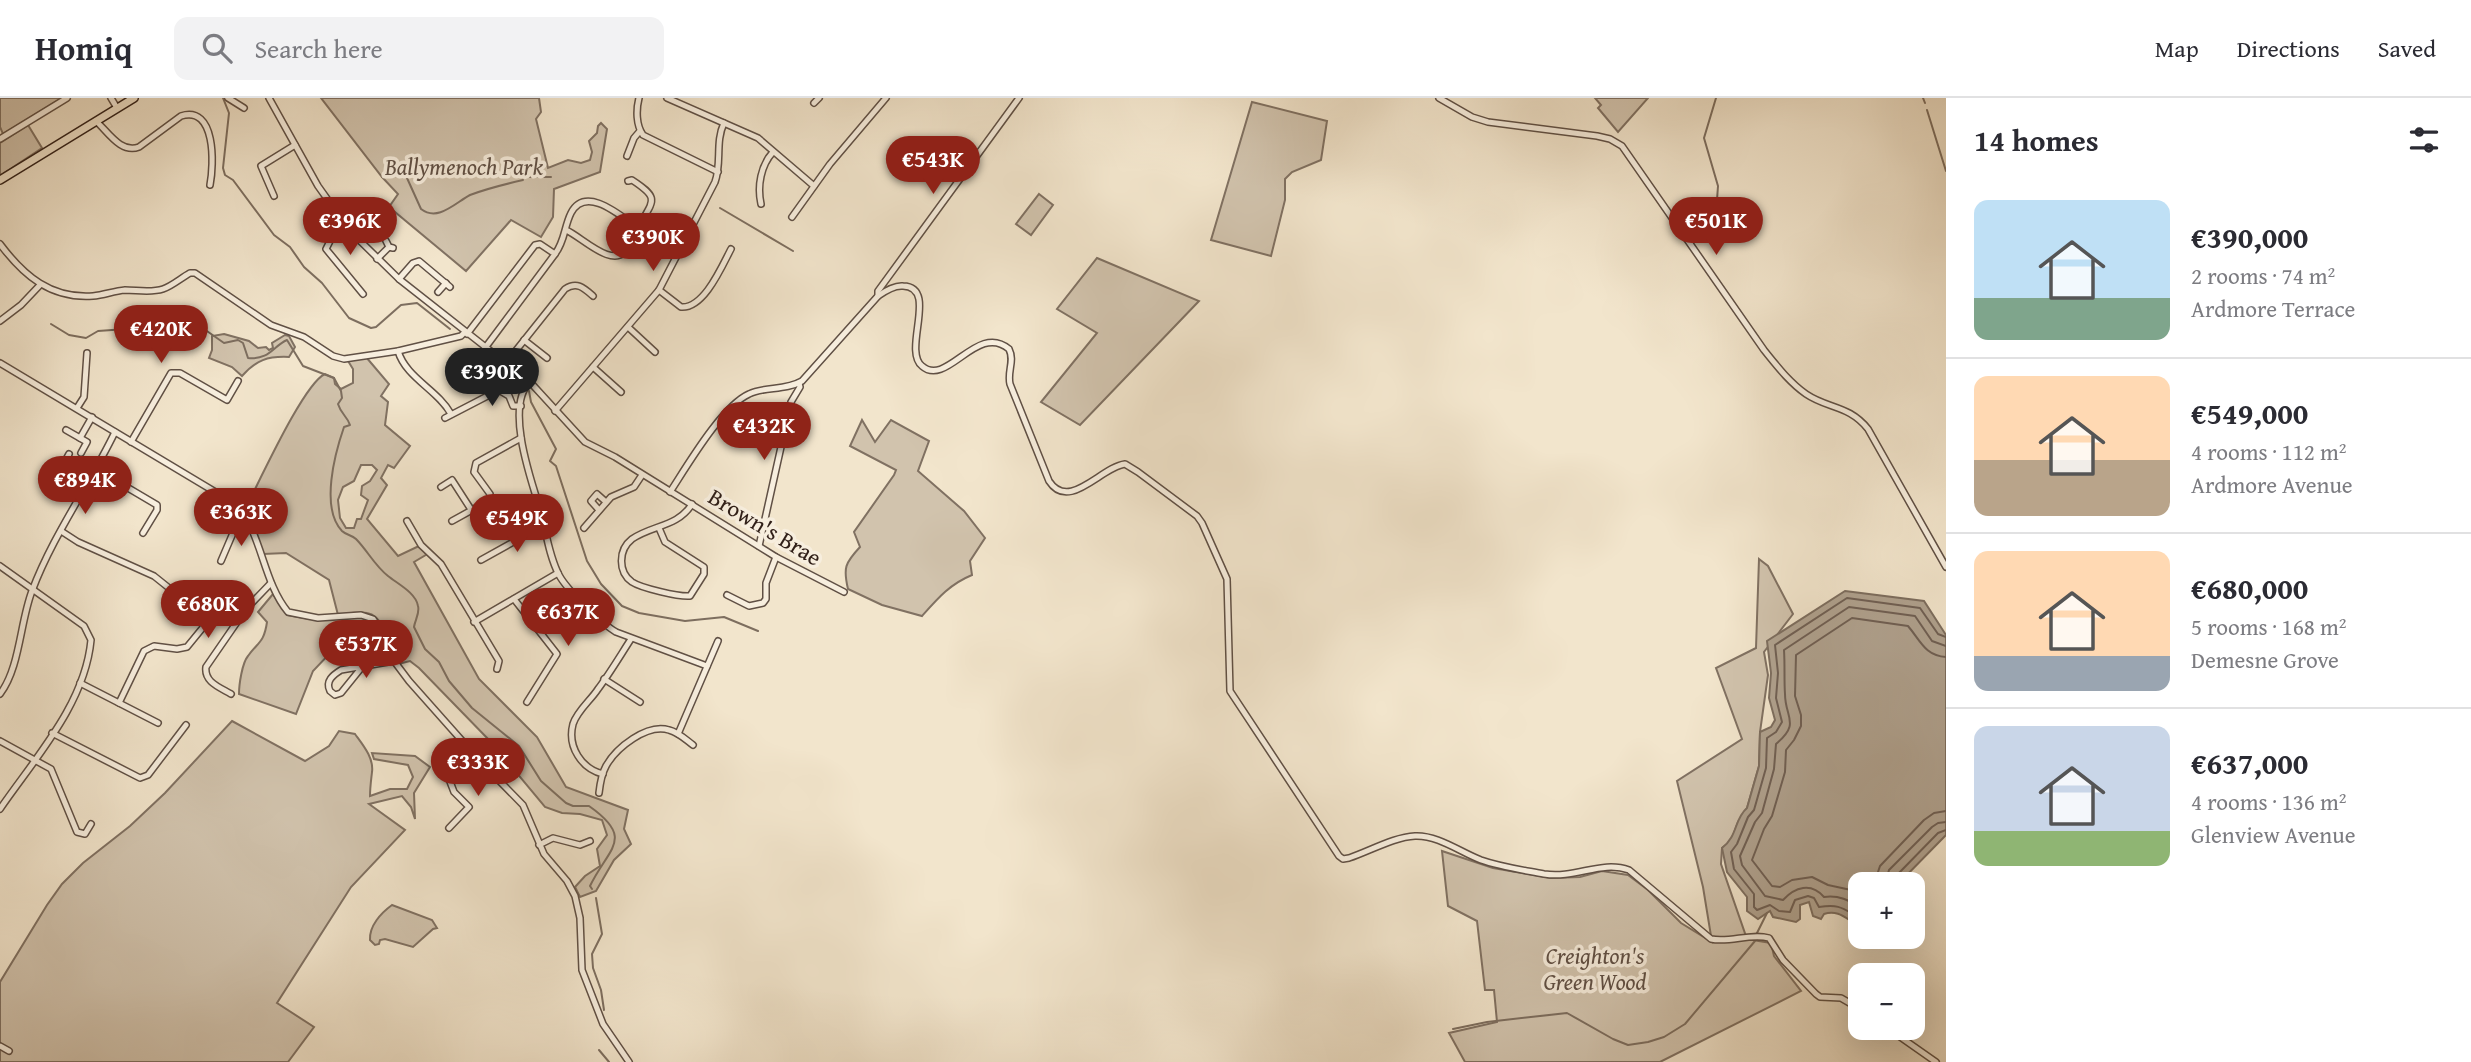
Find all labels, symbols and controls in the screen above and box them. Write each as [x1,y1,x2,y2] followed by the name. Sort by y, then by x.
[174,17,664,80] search box
[35,24,132,72] text: Homiq
[198,29,236,67] icon: search
[254,29,383,68] text: Search here
[2155,31,2199,66] text: Map
[2237,31,2340,66] text: Directions
[2378,31,2436,66] text: Saved
[1974,118,2099,162] text: 14 homes
[2405,121,2443,159] icon: filters
[884,136,982,196] pin: €543K
[902,142,964,175] text: €543K
[384,150,543,183] park label: Ballymenoch Park
[301,198,399,257] pin: €396K
[1667,198,1765,257] pin: €501K
[319,203,381,236] text: €396K
[1685,203,1747,236] text: €501K
[604,214,702,273] pin: €390K
[2191,215,2308,259] text: €390,000
[622,219,684,252] text: €390K
[2030,228,2114,312] icon: home
[2191,259,2335,292] text: 2 rooms · 74 m²
[2191,292,2355,325] text: Ardmore Terrace
[112,306,210,365] pin: €420K
[130,311,192,344] text: €420K
[443,348,541,408] pin: €390K
[461,354,523,387] text: €390K
[2191,391,2308,435] text: €549,000
[715,402,813,462] pin: €432K
[2030,404,2114,488] icon: home
[733,408,795,441] text: €432K
[2191,435,2346,468] text: 4 rooms · 112 m²
[36,456,134,516] pin: €894K
[54,462,116,495] text: €894K
[2191,468,2353,501] text: Ardmore Avenue
[702,480,828,573] street label: Brown's Brae
[192,489,290,548] pin: €363K
[210,494,272,527] text: €363K
[468,494,566,554] pin: €549K
[486,500,548,533] text: €549K
[2191,566,2308,610] text: €680,000
[2030,579,2114,663] icon: home
[159,580,257,640] pin: €680K
[177,586,239,619] text: €680K
[519,588,617,648] pin: €637K
[537,594,599,627] text: €637K
[2191,610,2346,643] text: 5 rooms · 168 m²
[317,620,415,680] pin: €537K
[335,626,397,659] text: €537K
[2191,643,2339,676] text: Demesne Grove
[429,738,527,798] pin: €333K
[2191,741,2308,785] text: €637,000
[447,744,509,777] text: €333K
[2030,754,2114,838] icon: home
[2191,785,2346,818] text: 4 rooms · 136 m²
[2191,818,2356,851] text: Glenview Avenue
[1848,872,1925,1040] map controls
[1848,872,1925,949] button: +
[1544,939,1647,998] park label: Creighton's Green Wood
[1848,963,1925,1040] button: −

